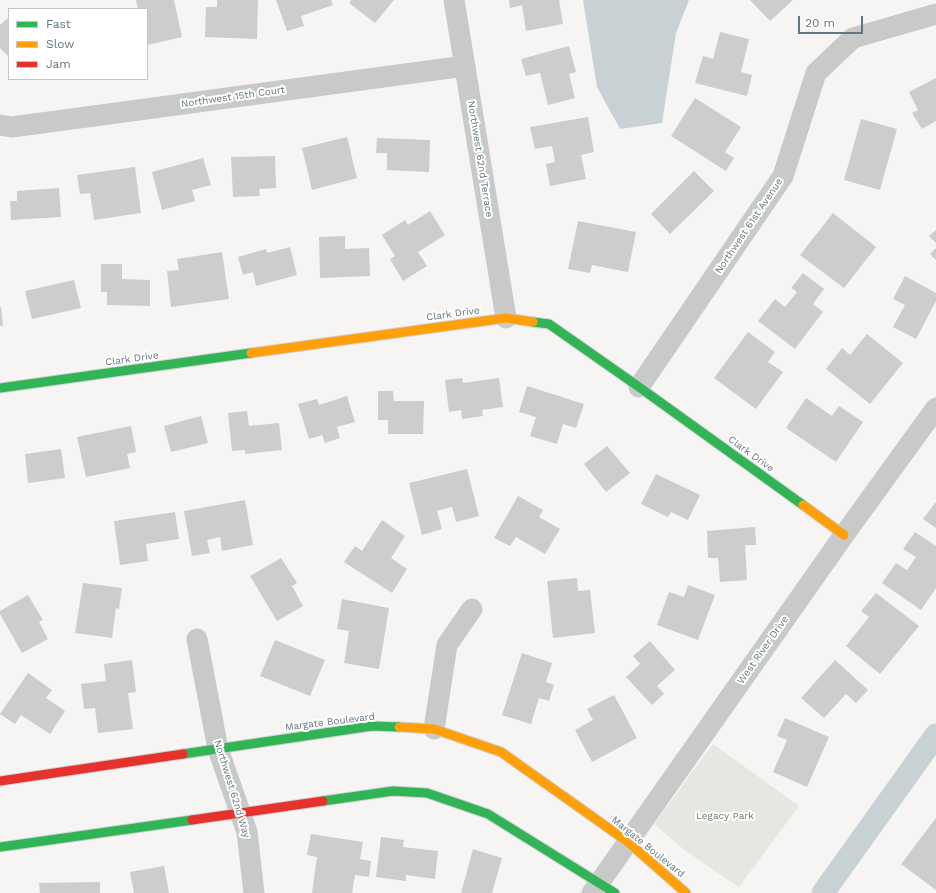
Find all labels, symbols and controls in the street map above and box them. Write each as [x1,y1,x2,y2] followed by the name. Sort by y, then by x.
[8,8,148,80] legend
[800,8,865,34] scale bar
[805,16,835,30] text: 20 m
[46,17,71,31] text: Fast
[46,37,74,51] text: Slow
[46,57,71,71] text: Jam
[180,84,286,110] street label: Northwest 15th Court
[465,100,495,218] street label: Northwest 62nd Terrace
[713,176,785,276] street label: Northwest 61st Avenue
[426,304,480,324] street label: Clark Drive
[105,349,159,369] street label: Clark Drive
[726,433,776,475] street label: Clark Drive
[735,614,791,686] street label: West River Drive
[284,711,376,733] street label: Margate Boulevard
[211,739,253,839] street label: Northwest 62nd Way
[696,810,754,822] park label: Legacy Park
[609,814,687,880] street label: Margate Boulevard

